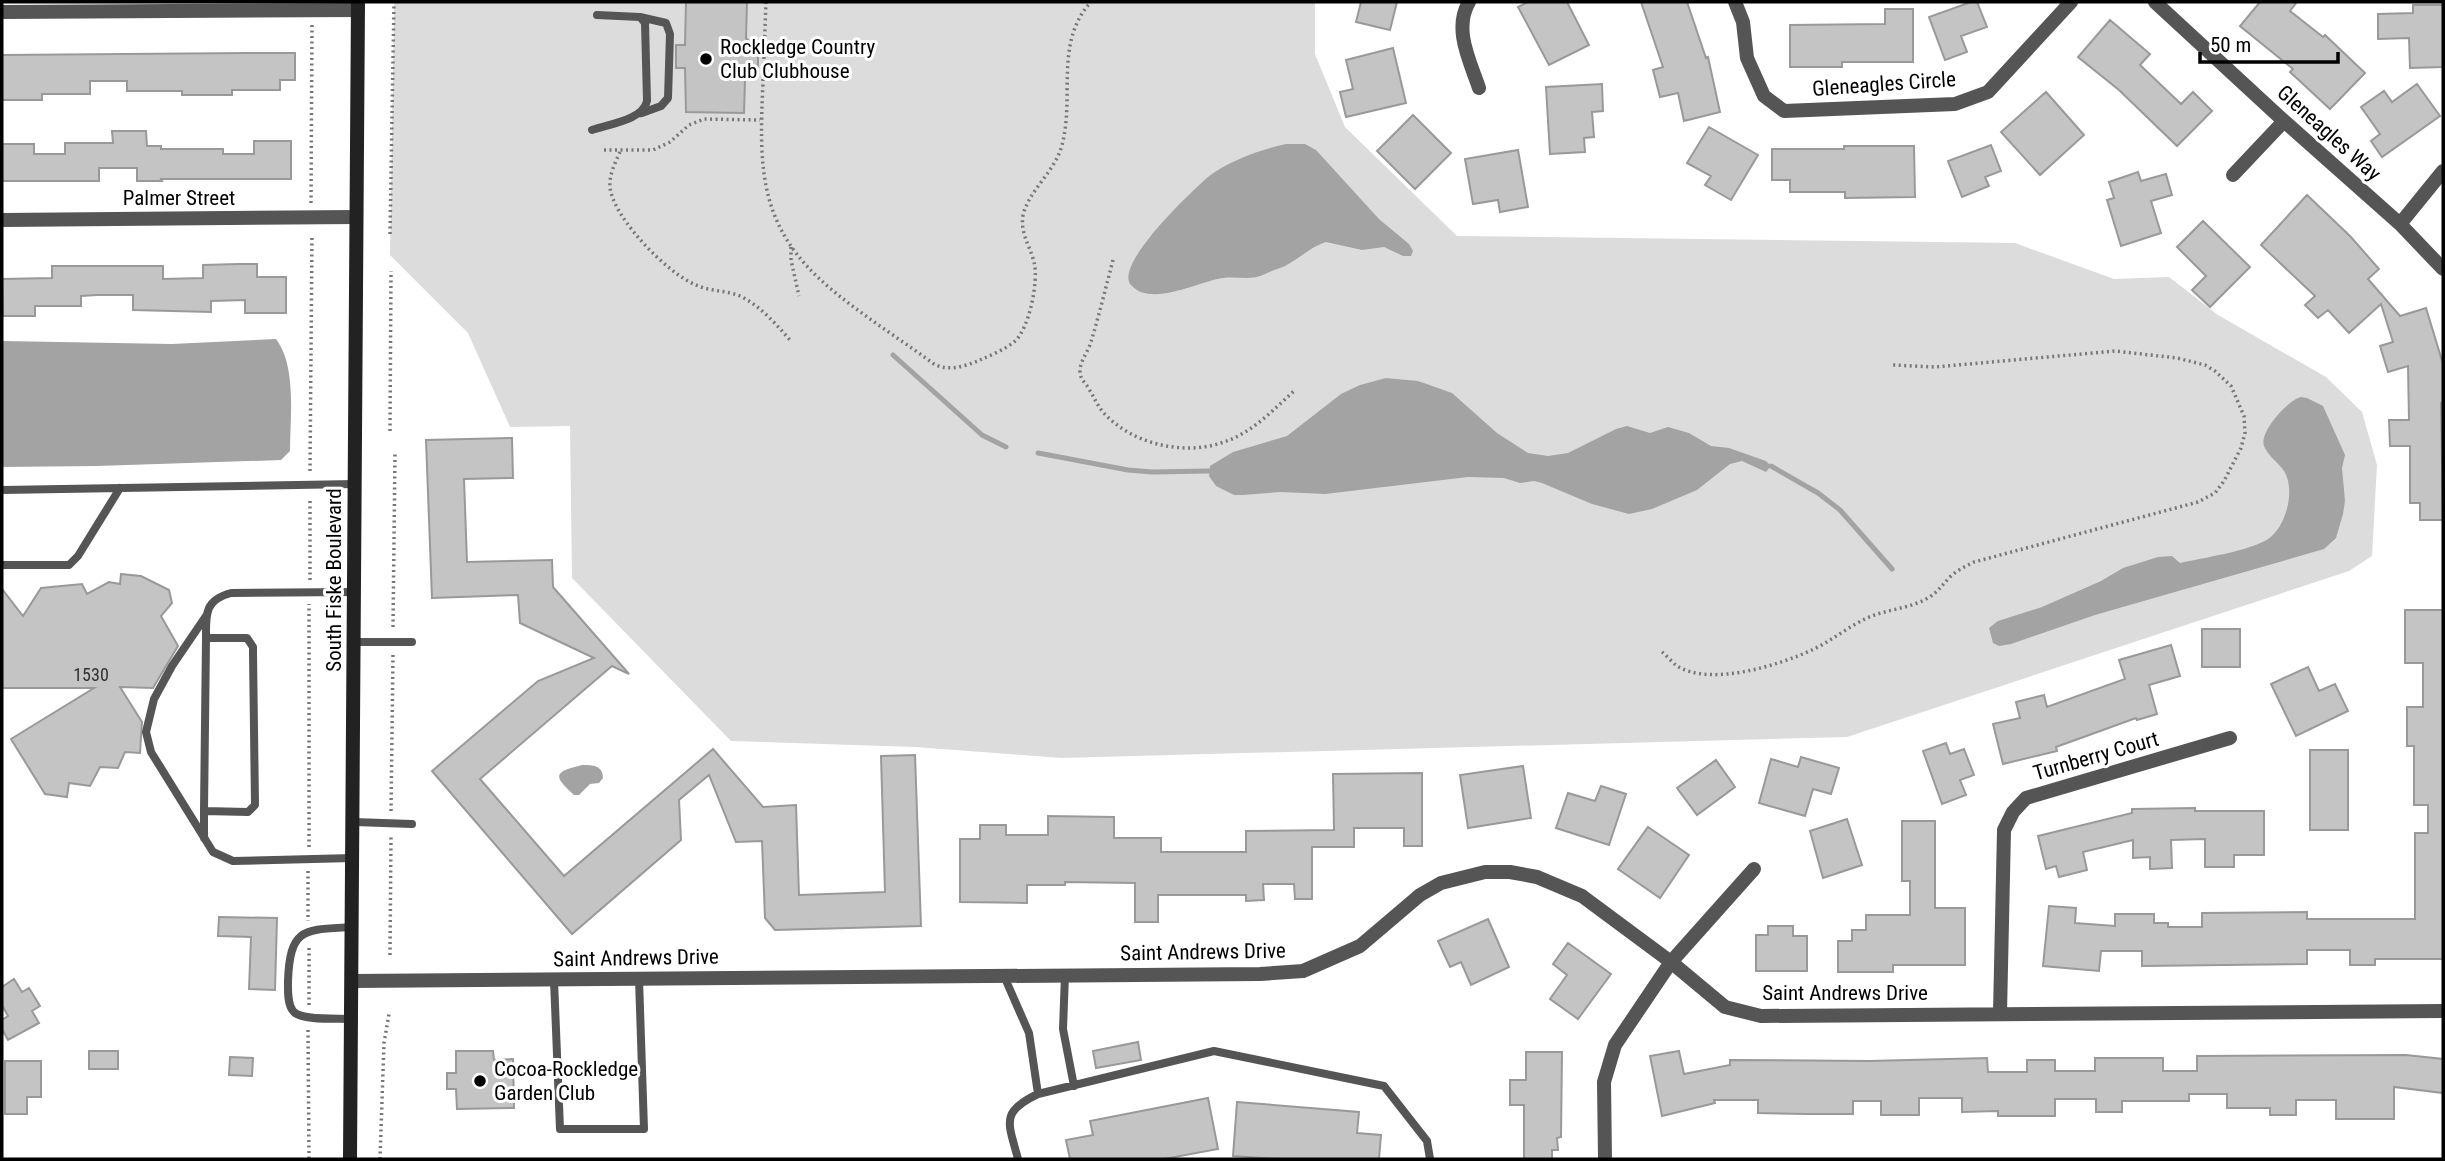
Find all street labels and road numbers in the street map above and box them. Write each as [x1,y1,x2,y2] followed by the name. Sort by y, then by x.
[1811,67,1957,101] street label: Gleneagles Circle
[2272,80,2386,186] street label: Gleneagles Way
[123,186,235,210] street label: Palmer Street
[322,488,346,672] street label: South Fiske Boulevard
[2031,727,2161,785] street label: Turnberry Court
[1120,939,1286,965] street label: Saint Andrews Drive
[553,945,719,971] street label: Saint Andrews Drive
[1762,981,1928,1005] street label: Saint Andrews Drive

